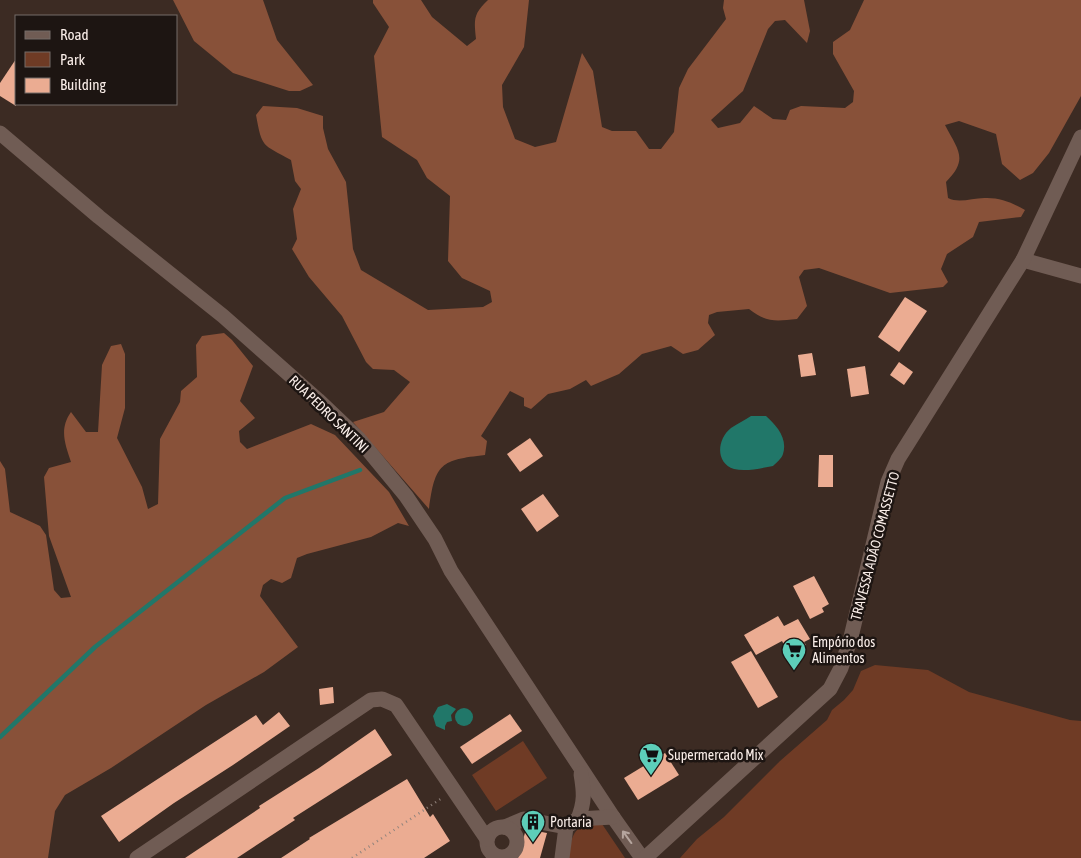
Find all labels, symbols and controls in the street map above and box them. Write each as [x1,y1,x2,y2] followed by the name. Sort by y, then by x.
[15,15,178,105] legend
[60,26,89,43] text: Road
[60,51,85,68] text: Park
[60,76,106,93] text: Building
[286,372,372,456] street label: RUA PEDRO SANTINI
[847,470,903,622] street label: TRAVESSA ADÃO COMASSETTO
[812,634,875,666] place label: Empório dos Alimentos
[781,637,807,671] supermarket icon: Empório dos Alimentos
[638,742,664,776] supermarket icon: Supermercado Mix
[668,747,764,763] place label: Supermercado Mix
[520,809,546,843] building icon: Portaria
[550,814,592,830] place label: Portaria
[622,831,632,845] one-way arrow

